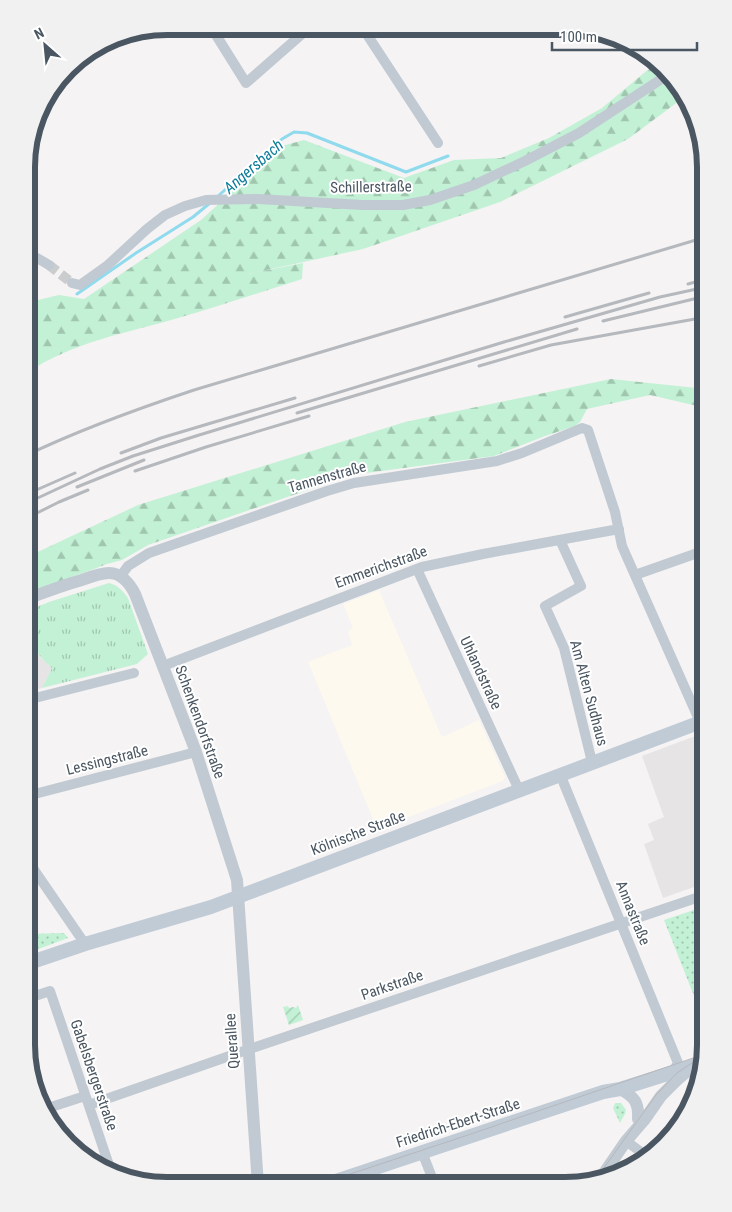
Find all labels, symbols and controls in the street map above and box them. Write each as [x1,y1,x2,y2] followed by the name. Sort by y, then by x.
[20,20,70,70] north arrow
[552,20,697,52] scale bar
[32,24,47,42] text: N
[560,28,597,46] text: 100 m
[219,135,287,198] water label: Angersbach
[330,177,412,197] street label: Schillerstraße
[286,457,368,497] street label: Tannenstraße
[332,542,430,592] street label: Emmerichstraße
[456,634,506,712] street label: Uhlandstraße
[566,638,612,748] street label: Am Alten Sudhaus
[171,663,229,781] street label: Schenkendorfstraße
[64,741,150,779] street label: Lessingstraße
[308,807,408,859] street label: Kölnische Straße
[612,878,654,948] street label: Annastraße
[359,966,425,1004] street label: Parkstraße
[221,1013,243,1069] street label: Querallee
[67,1017,121,1133] street label: Gabelsbergerstraße
[394,1095,522,1151] street label: Friedrich-Ebert-Straße

